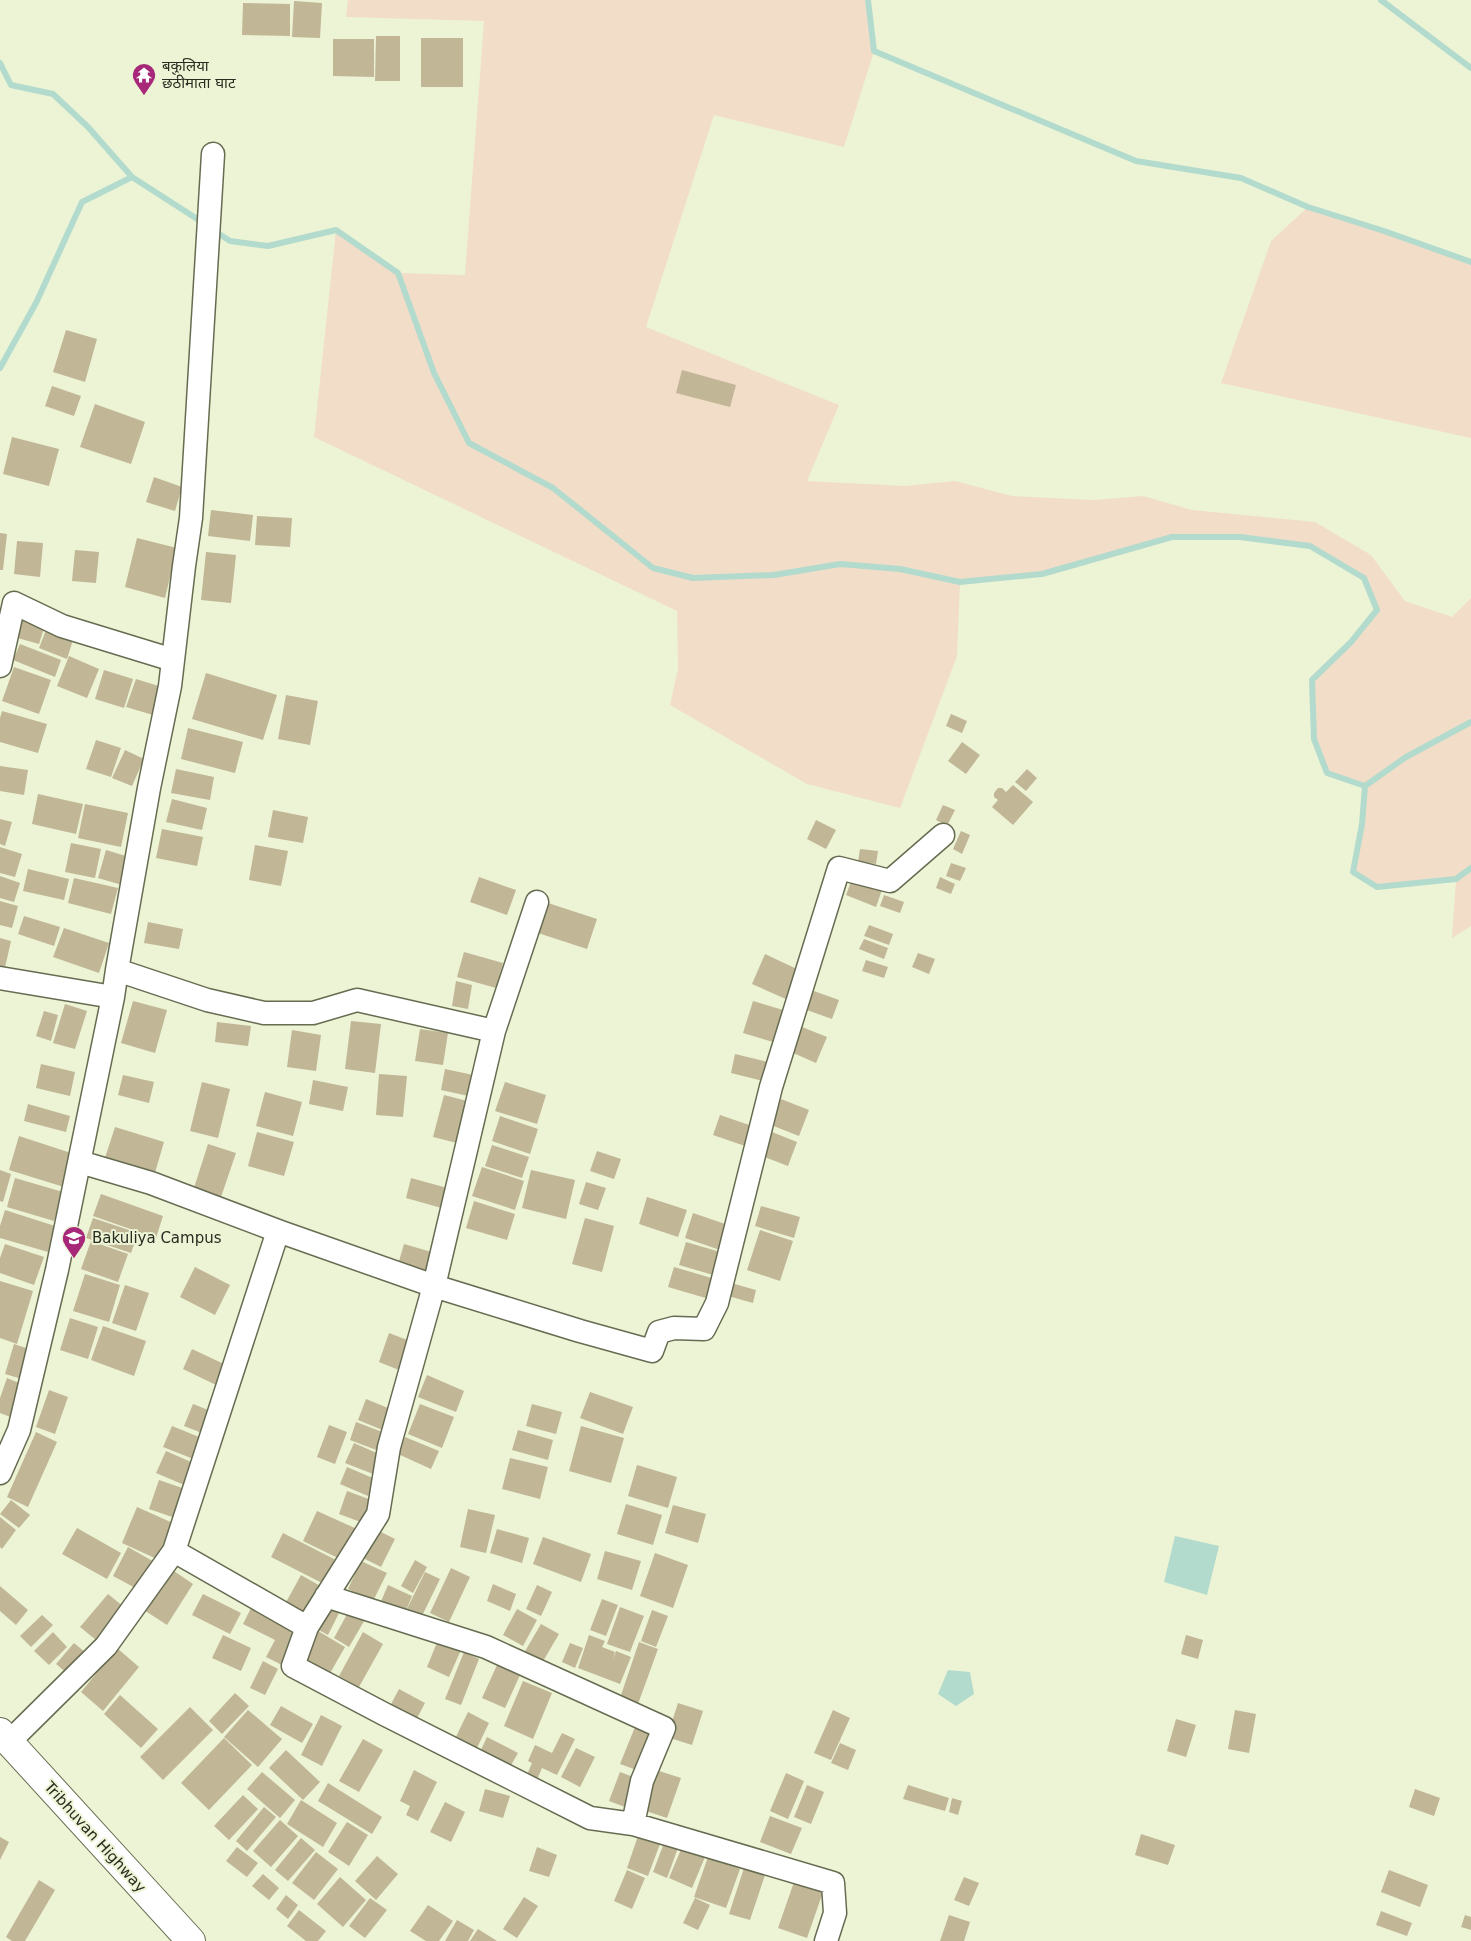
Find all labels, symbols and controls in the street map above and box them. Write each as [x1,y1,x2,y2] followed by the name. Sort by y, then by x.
[162,57,236,92] place label: बकुलिया छठीमाता घाट
[131,62,157,96] temple icon: बकुलिया छठीमाता घाट
[61,1225,87,1259] school or university icon: Bakuliya Campus
[92,1229,222,1247] place label: Bakuliya Campus
[40,1777,150,1896] street label: Tribhuvan Highway

